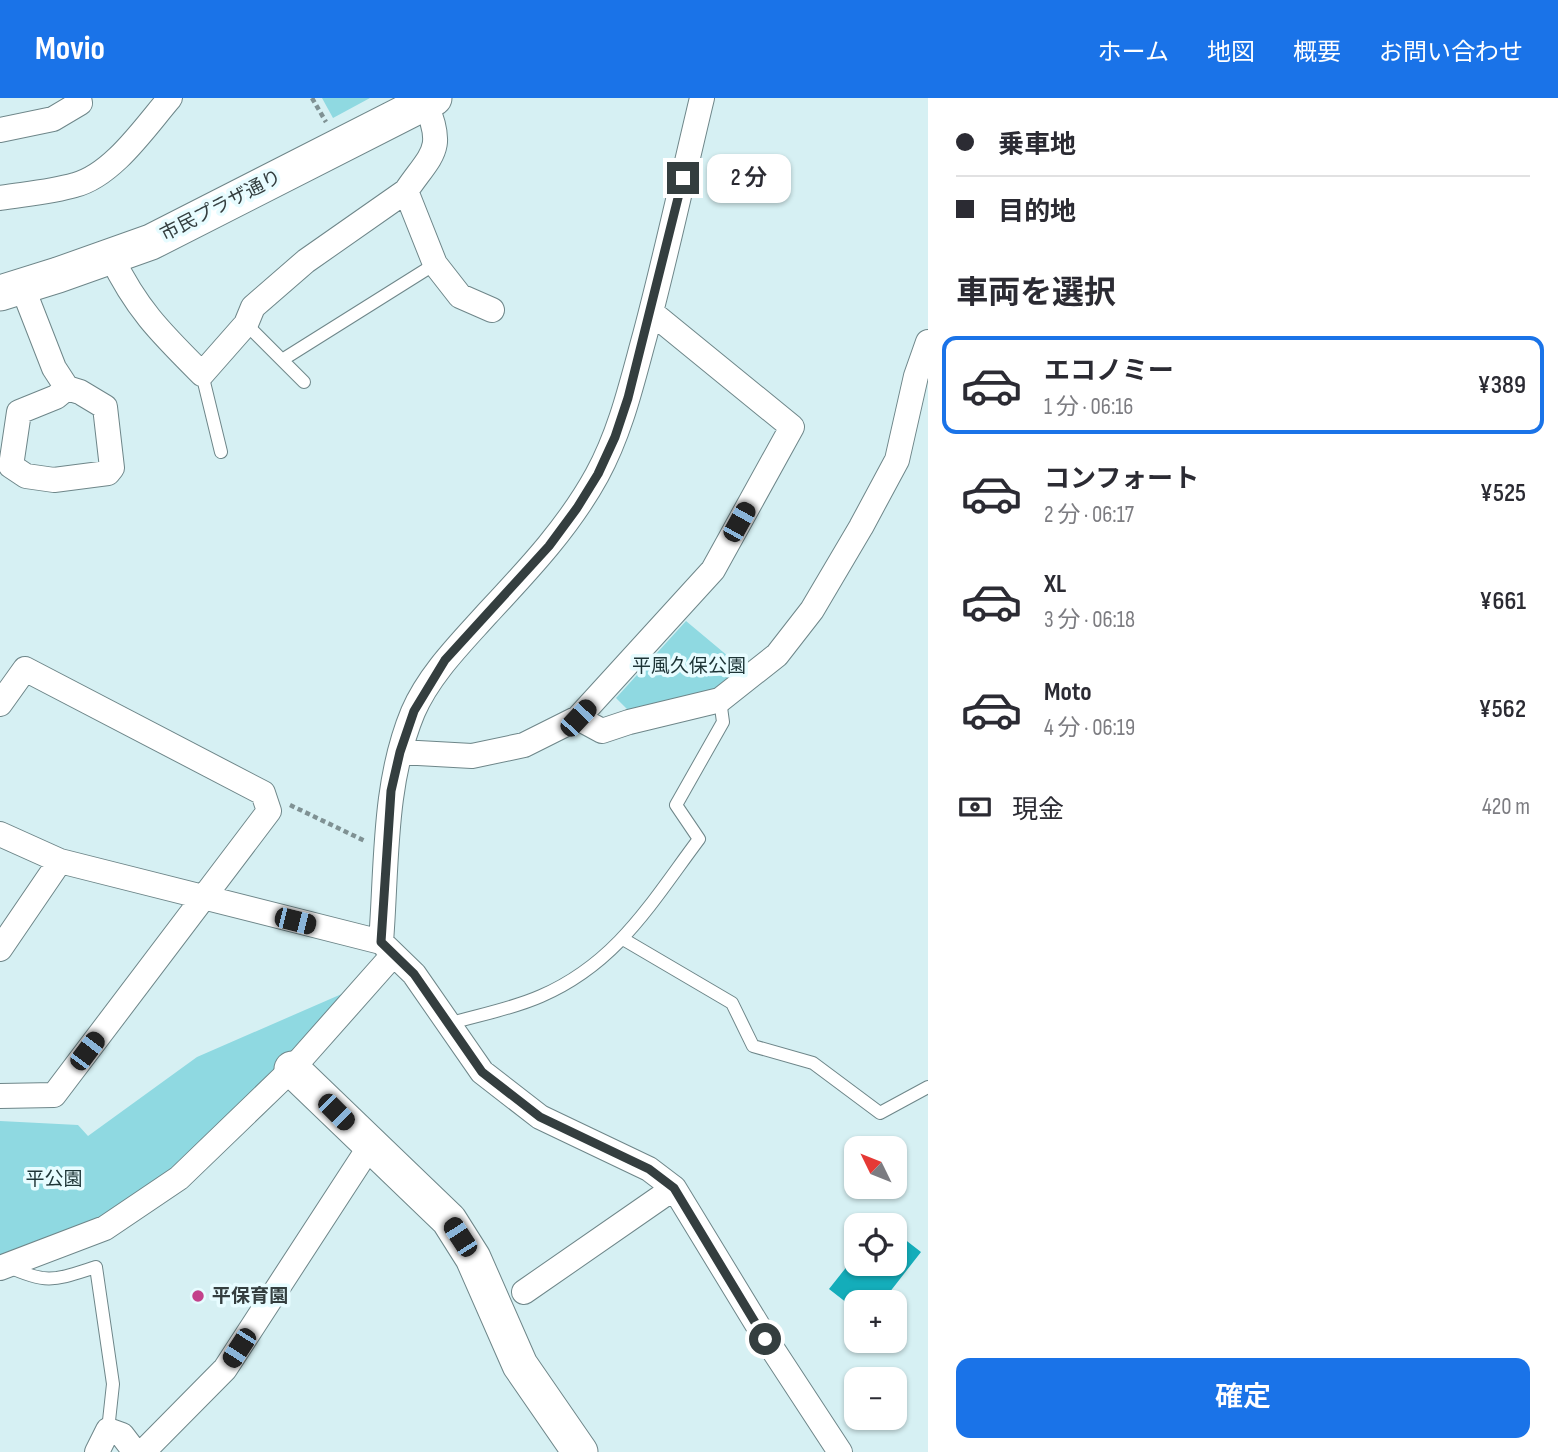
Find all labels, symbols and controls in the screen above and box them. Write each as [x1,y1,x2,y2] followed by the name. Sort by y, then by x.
[35,29,105,69] text: Movio
[1098,38,1169,67] text: ホーム
[1207,38,1255,67] text: 地図
[1293,38,1341,67] text: 概要
[1379,38,1523,67] text: お問い合わせ
[998,130,1076,161] text: 乗車地
[708,154,792,202] callout: 2 分
[667,162,699,194] route end
[731,164,767,192] text: 2 分
[157,166,285,246] street label: 市民プラザ通り
[998,197,1076,228] text: 目的地
[956,274,1116,313] text: 車両を選択
[960,354,1023,417] icon: car
[1044,356,1174,387] text: エコノミー
[1478,370,1526,401] text: ¥389
[1044,393,1133,421] text: 1 分 · 06:16
[960,462,1023,525] icon: car
[1044,464,1199,495] text: コンフォート
[1480,478,1526,509] text: ¥525
[720,499,759,545] car
[1044,501,1134,529] text: 2 分 · 06:17
[1044,569,1066,600] text: XL
[960,570,1023,633] icon: car
[1479,586,1526,617] text: ¥661
[1044,606,1135,634] text: 3 分 · 06:18
[632,655,746,678] park label: 平風久保公園
[1044,677,1092,708] text: Moto
[960,678,1023,741] icon: car
[1479,694,1526,725] text: ¥562
[556,695,601,741] car
[1044,714,1135,742] text: 4 分 · 06:19
[956,788,994,826] icon: cash
[1482,793,1530,821] text: 420 m
[1012,795,1064,826] text: 現金
[273,906,318,936] car
[66,1028,109,1074] car
[314,1090,359,1134] car
[844,1136,906,1199] north arrow
[844,1136,907,1430] map controls
[25,1168,83,1191] park label: 平公園
[844,1213,907,1276] button: locate
[440,1214,481,1260] car
[212,1285,288,1308] place label: 平保育園
[190,1288,206,1304] marker: 平保育園
[844,1290,907,1353] button: +
[749,1323,781,1355] route start
[219,1325,260,1371] car
[956,1358,1530,1438] button: 確定
[844,1367,907,1430] button: −

